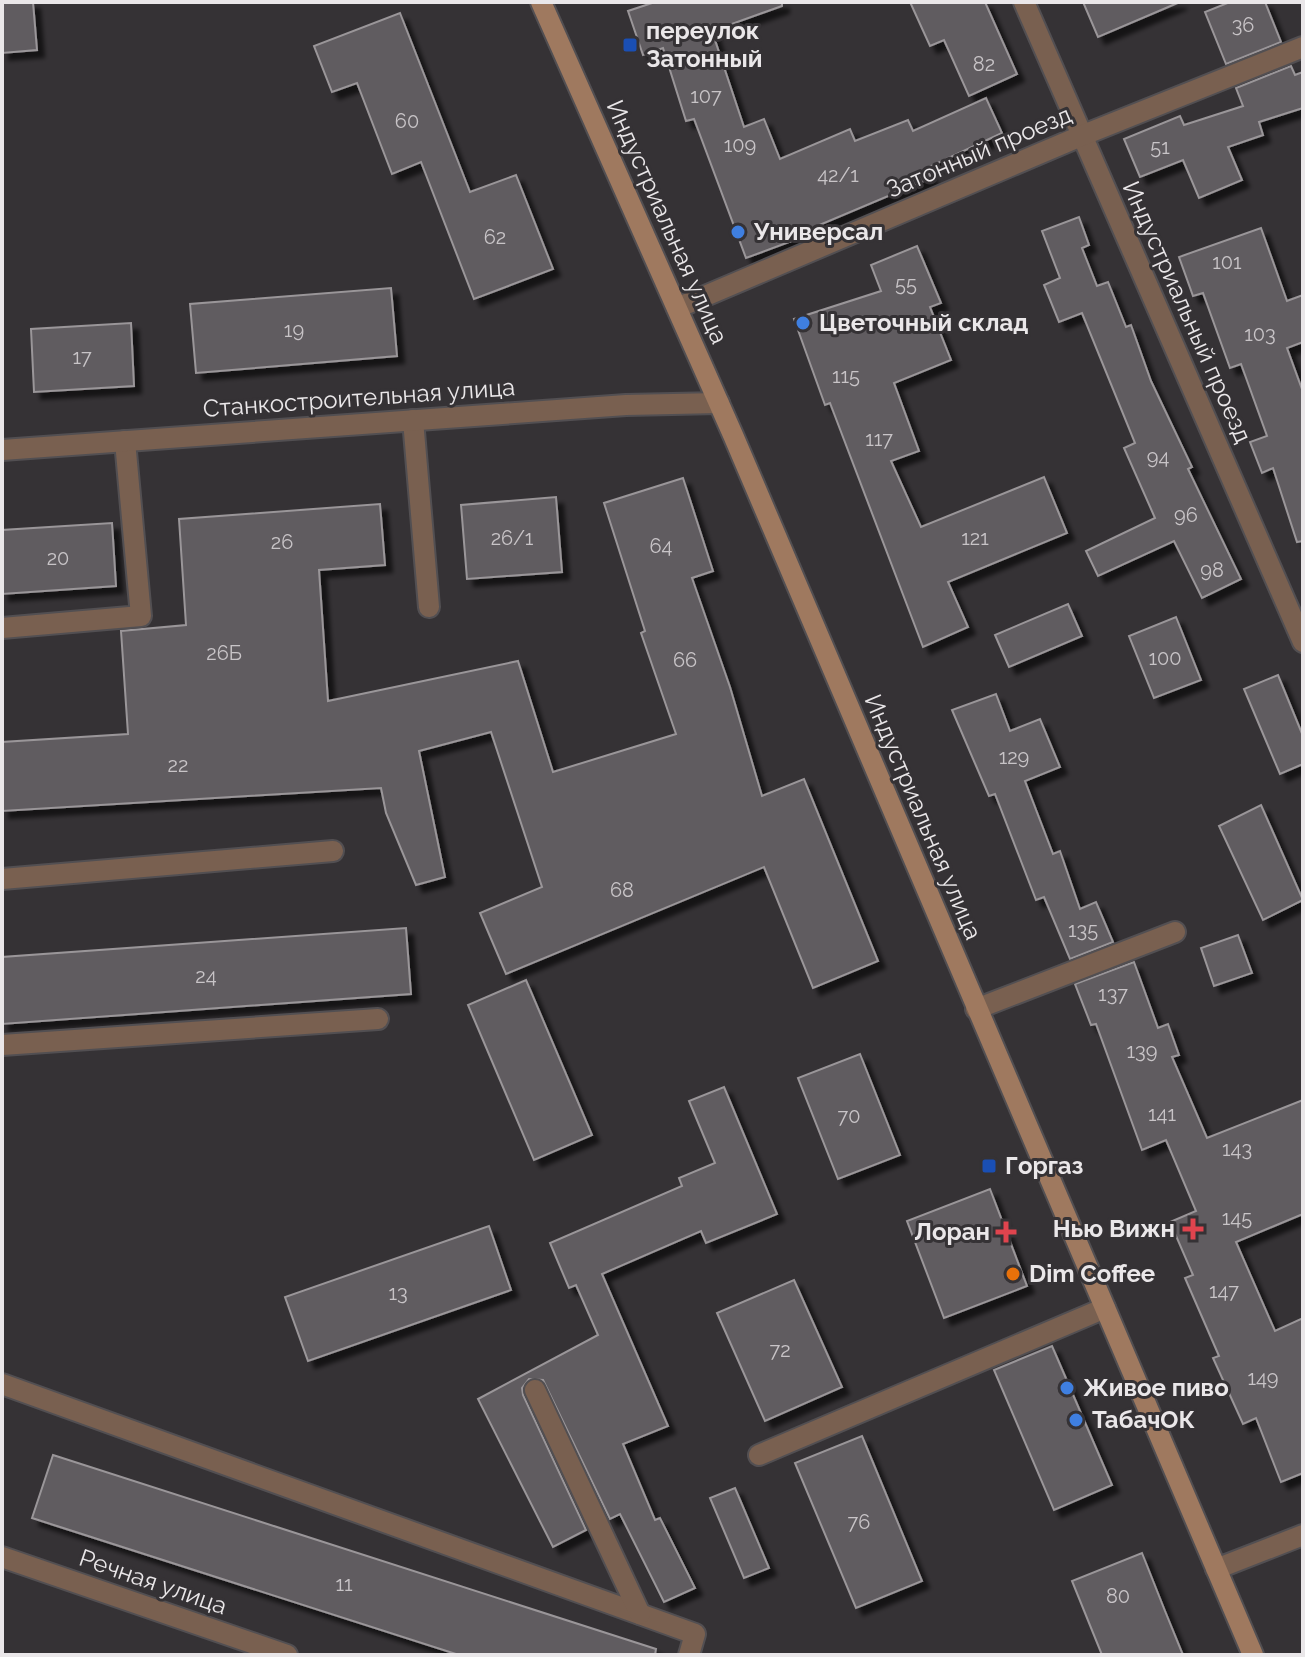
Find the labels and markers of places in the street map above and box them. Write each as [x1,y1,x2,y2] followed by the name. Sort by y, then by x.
[646,16,763,73] place label: переулок Затонный
[621,36,639,54] marker: переулок Затонный
[753,217,883,246] place label: Универсал
[729,223,747,241] marker: Универсал
[819,308,1028,337] place label: Цветочный склад
[794,314,812,332] marker: Цветочный склад
[1005,1151,1084,1180] place label: Горгаз
[980,1157,998,1175] marker: Горгаз
[1053,1214,1175,1243] place label: Нью Вижн
[914,1217,990,1246] place label: Лоран
[1182,1218,1204,1240] marker: Нью Вижн
[997,1223,1015,1241] marker: Лоран
[1029,1259,1155,1288] place label: Dim Coffee
[1004,1265,1022,1283] marker: Dim Coffee
[1083,1373,1229,1402] place label: Живое пиво
[1058,1379,1076,1397] marker: Живое пиво
[1092,1405,1195,1434] place label: ТабачОК
[1067,1411,1085,1429] marker: ТабачОК

